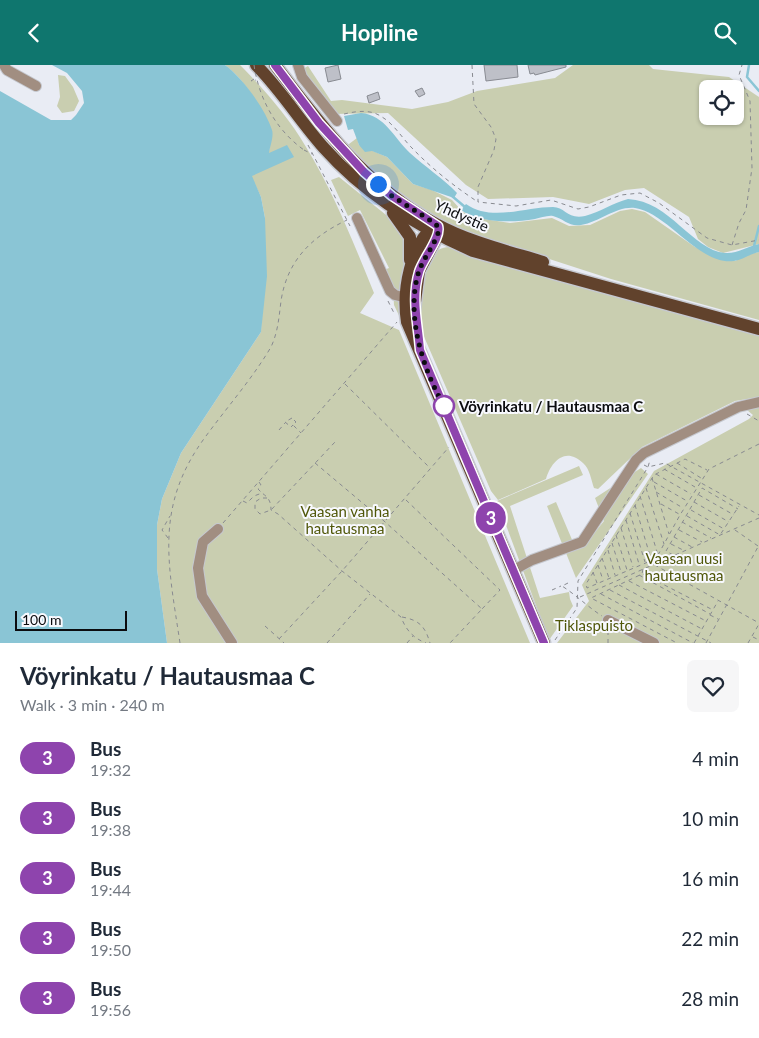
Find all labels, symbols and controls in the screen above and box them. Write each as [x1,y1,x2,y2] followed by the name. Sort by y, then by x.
[20,19,48,47] icon: back
[341,19,418,46] text: Hopline
[711,19,739,47] icon: search
[699,80,744,125] map controls
[699,80,744,125] button: locate
[366,172,391,197] your location
[432,195,492,235] street label: Yhdystie
[433,395,455,417] marker: Vöyrinkatu / Hautausmaa C
[458,397,643,415] place label: Vöyrinkatu / Hautausmaa C
[301,502,390,537] park label: Vaasan vanha hautausmaa
[475,502,507,534] line badge: 3
[486,507,496,529] text: 3
[644,549,724,584] park label: Vaasan uusi hautausmaa
[15,608,128,631] scale bar
[22,611,61,628] text: 100 m
[555,616,633,634] park label: Tiklaspuisto
[687,660,739,712] button: heart
[20,661,315,690] text: Vöyrinkatu / Hautausmaa C
[20,695,165,714] text: Walk · 3 min · 240 m
[90,737,121,760] text: Bus
[42,747,53,769] text: 3
[692,747,739,770] text: 4 min
[90,760,131,779] text: 19:32
[90,797,121,820] text: Bus
[42,807,53,829] text: 3
[681,807,739,830] text: 10 min
[90,820,131,839] text: 19:38
[90,857,121,880] text: Bus
[42,867,53,889] text: 3
[681,867,739,890] text: 16 min
[90,880,131,899] text: 19:44
[90,917,121,940] text: Bus
[42,927,53,949] text: 3
[681,927,739,950] text: 22 min
[90,940,131,959] text: 19:50
[90,977,121,1000] text: Bus
[42,987,53,1009] text: 3
[681,987,739,1010] text: 28 min
[90,1000,131,1019] text: 19:56

